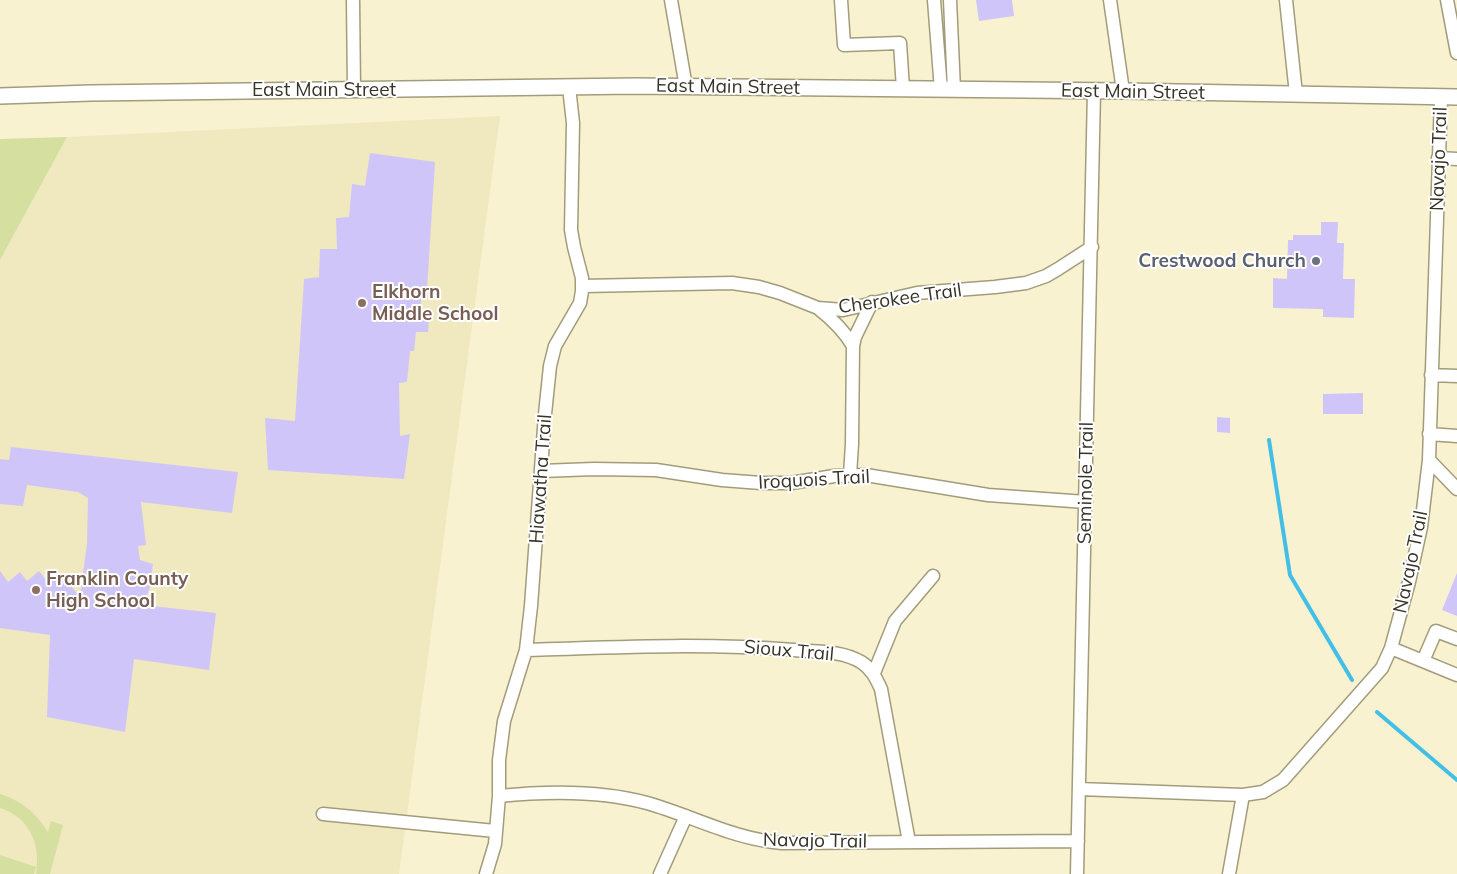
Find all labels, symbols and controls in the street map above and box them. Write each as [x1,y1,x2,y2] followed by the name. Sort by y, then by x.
[656,74,800,100] street label: East Main Street
[252,79,396,101] street label: East Main Street
[1061,79,1205,105] street label: East Main Street
[1426,106,1452,212] street label: Navajo Trail
[1138,250,1306,272] place label: Crestwood Church
[1310,255,1322,267] marker: Crestwood Church
[837,279,963,319] street label: Cherokee Trail
[372,281,498,325] place label: Elkhorn Middle School
[356,297,368,309] marker: Elkhorn Middle School
[525,414,557,544] street label: Hiawatha Trail
[1074,422,1098,544] street label: Seminole Trail
[758,466,870,494] street label: Iroquois Trail
[1389,509,1433,615] street label: Navajo Trail
[46,568,188,612] place label: Franklin County High School
[30,584,42,596] marker: Franklin County High School
[743,636,835,666] street label: Sioux Trail
[763,829,867,853] street label: Navajo Trail

